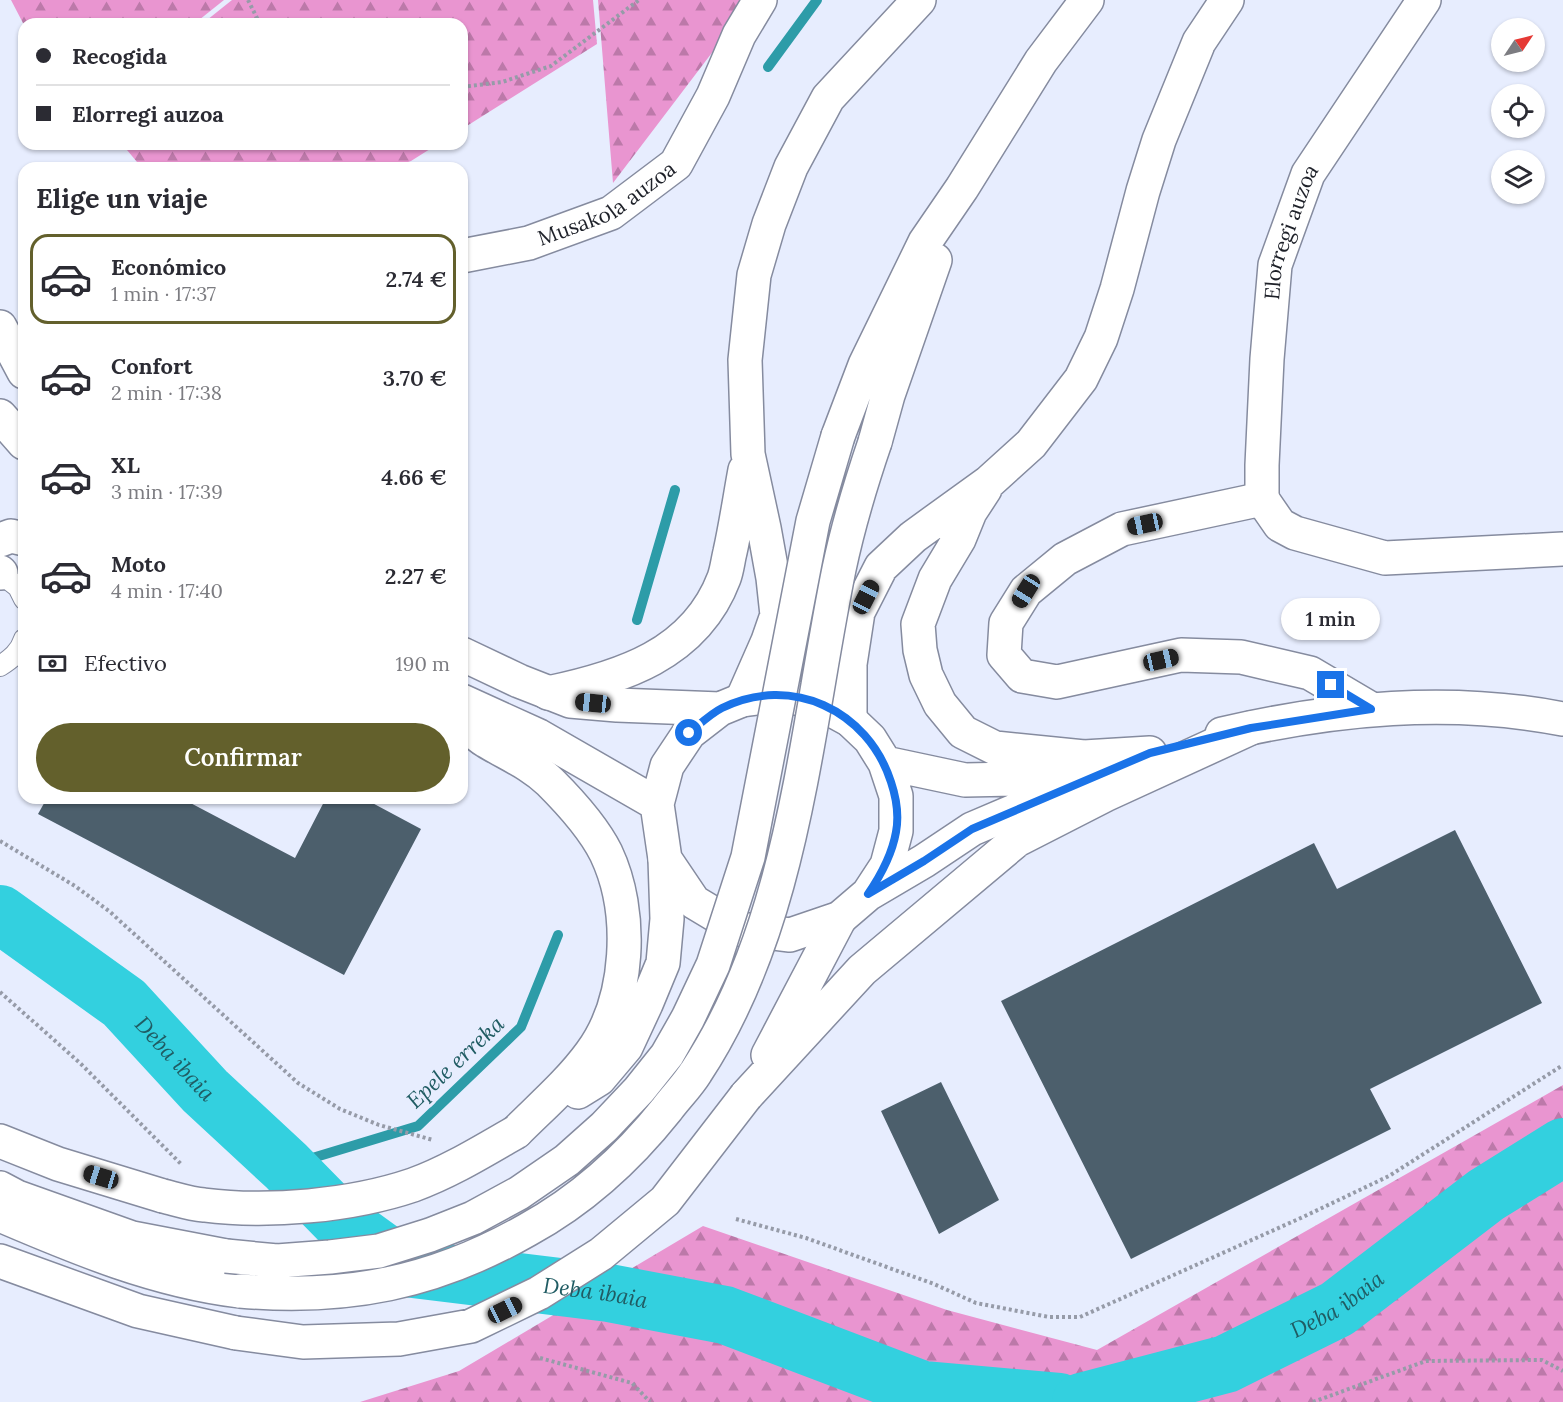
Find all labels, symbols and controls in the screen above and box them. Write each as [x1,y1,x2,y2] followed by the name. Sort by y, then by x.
[1491,18,1545,72] north arrow
[1491,18,1545,204] map controls
[72,42,167,70] text: Recogida
[1491,84,1545,138] button: locate
[72,100,224,128] text: Elorregi auzoa
[1491,150,1545,204] button: layers
[534,155,681,252] street label: Musakola auzoa
[1258,158,1324,301] street label: Elorregi auzoa
[36,181,208,215] text: Elige un viaje
[39,252,93,306] icon: car
[111,253,226,281] text: Económico
[386,265,447,293] text: 2.74 €
[111,281,216,306] text: 1 min · 17:37
[39,351,93,405] icon: car
[111,352,193,380] text: Confort
[383,364,447,392] text: 3.70 €
[111,380,222,405] text: 2 min · 17:38
[39,450,93,504] icon: car
[111,451,140,479] text: XL
[381,463,447,491] text: 4.66 €
[111,479,223,504] text: 3 min · 17:39
[1126,511,1164,537] car
[39,549,93,603] icon: car
[111,550,166,578] text: Moto
[385,562,447,590] text: 2.27 €
[1009,571,1043,611] car
[850,577,882,617] car
[111,578,223,603] text: 4 min · 17:40
[1282,598,1380,640] callout: 1 min
[1305,606,1356,631] text: 1 min
[36,647,69,680] icon: cash
[1141,647,1181,673] car
[84,649,167,677] text: Efectivo
[396,651,450,676] text: 190 m
[1317,671,1344,698] route end
[574,692,612,714] car
[675,719,702,746] route start
[36,723,450,792] button: Confirmar
[400,1009,510,1114] water label: Epele erreka
[129,1010,221,1108] water label: Deba ibaia
[81,1163,121,1191] car
[1286,1264,1390,1344] water label: Deba ibaia
[542,1271,651,1314] water label: Deba ibaia
[485,1294,525,1326] car

